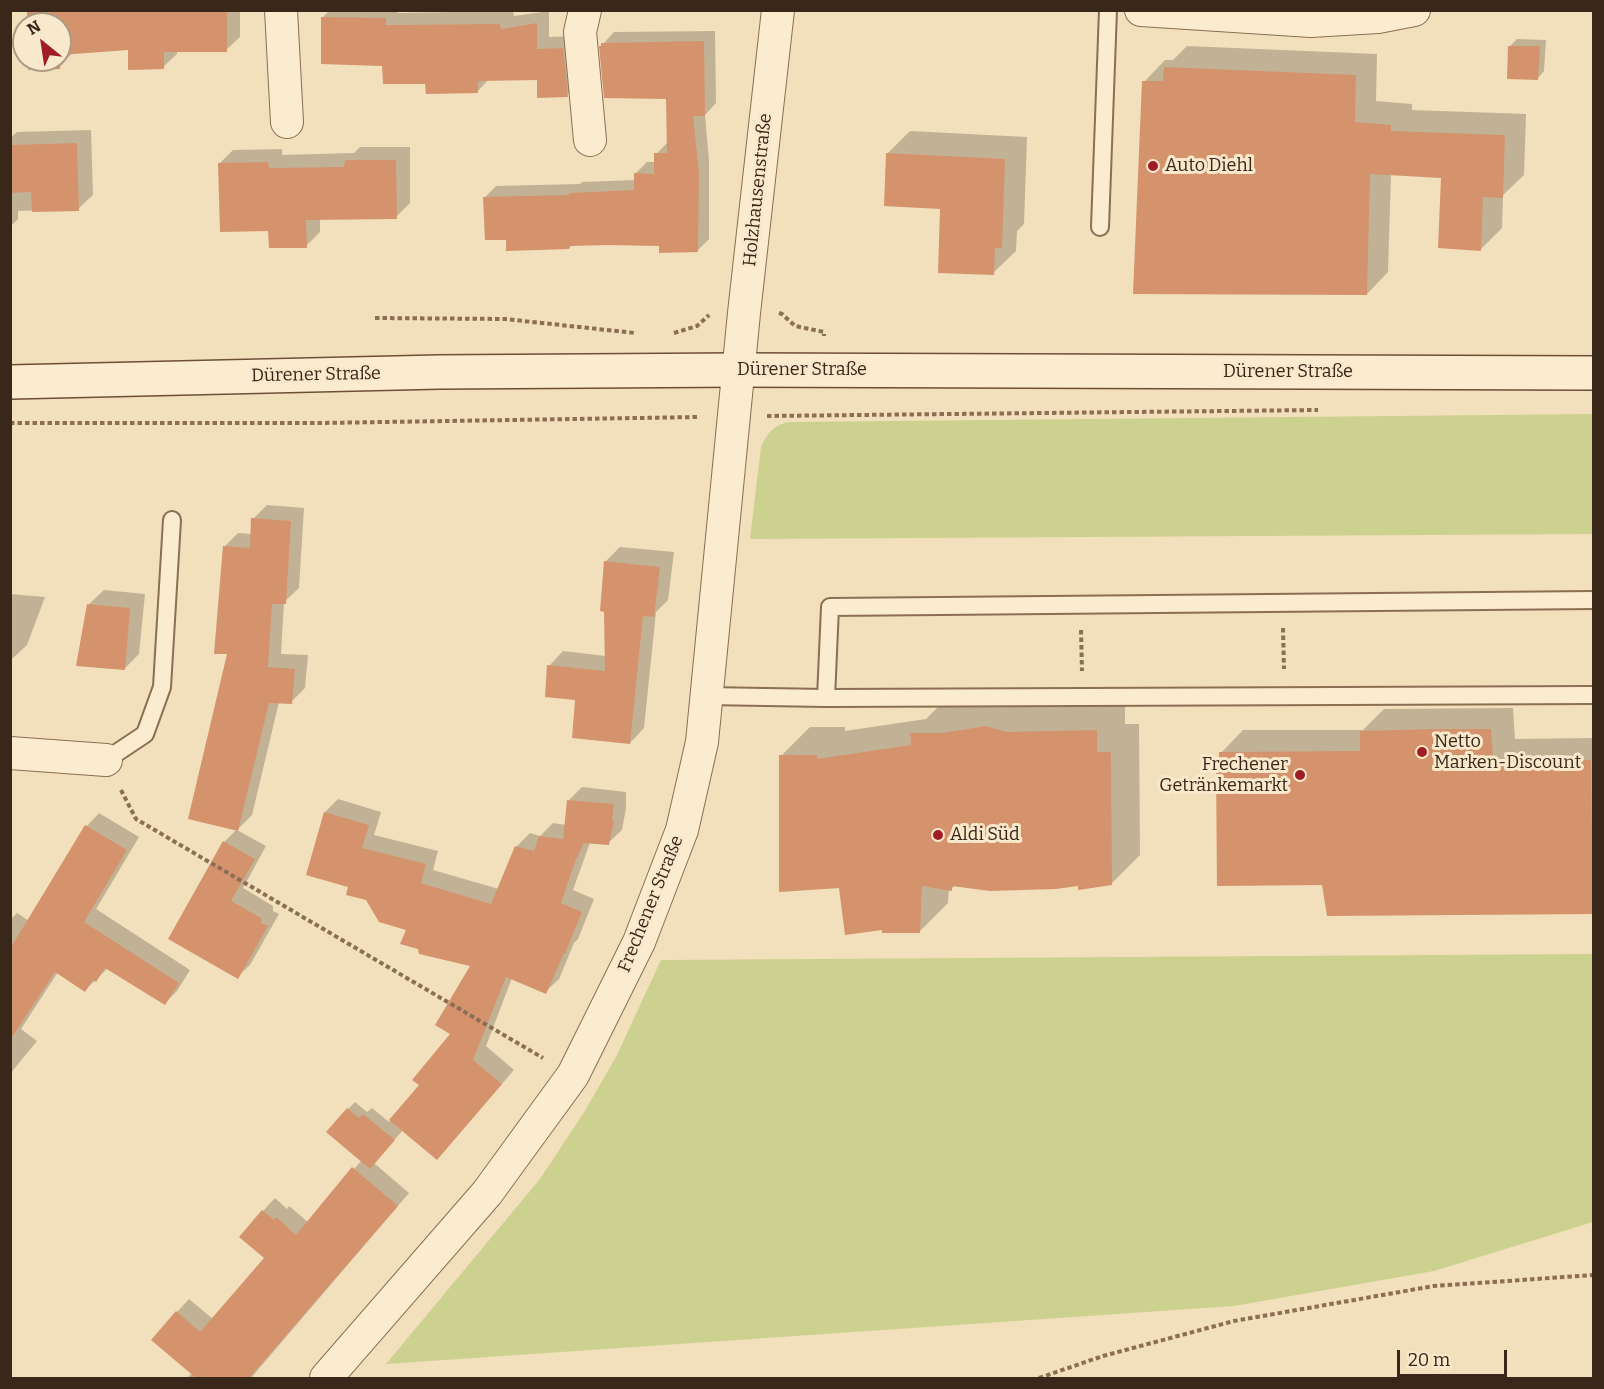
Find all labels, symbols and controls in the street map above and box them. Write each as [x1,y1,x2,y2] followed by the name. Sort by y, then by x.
[12,12,72,72] north arrow
[24,16,44,39] text: N
[739,112,777,268] street label: Holzhausenstraße
[1165,155,1253,177] place label: Auto Diehl
[1146,159,1160,173] marker: Auto Diehl
[737,359,867,381] street label: Dürener Straße
[1223,361,1353,383] street label: Dürener Straße
[251,363,381,387] street label: Dürener Straße
[1434,731,1581,774] place label: Netto Marken-Discount
[1415,745,1429,759] marker: Netto Marken-Discount
[1159,754,1288,796] place label: Frechener Getränkemarkt
[1293,768,1307,782] marker: Frechener Getränkemarkt
[950,824,1020,846] place label: Aldi Süd
[931,828,945,842] marker: Aldi Süd
[614,832,688,976] street label: Frechener Straße
[1400,1338,1510,1376] scale bar
[1408,1349,1450,1371] text: 20 m

